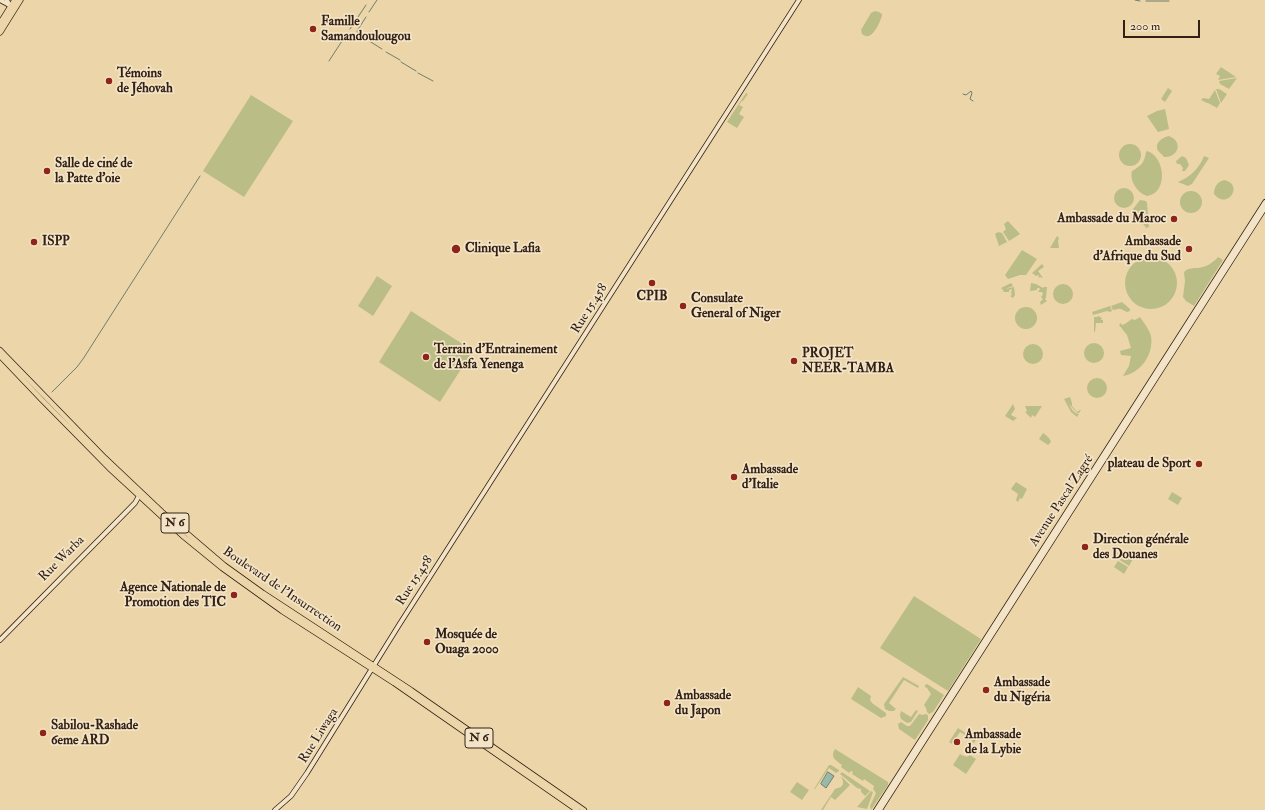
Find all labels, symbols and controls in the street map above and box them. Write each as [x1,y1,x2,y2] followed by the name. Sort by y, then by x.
[1125,12,1202,38] scale bar
[321,14,411,45] place label: Famille Samandoulougou
[1130,19,1160,34] text: 200 m
[308,24,318,34] marker: Famille Samandoulougou
[117,66,173,97] place label: Témoins de Jéhovah
[104,76,114,86] marker: Témoins de Jéhovah
[55,156,132,187] place label: Salle de ciné de la Patte d'oie
[42,166,52,176] marker: Salle de ciné de la Patte d'oie
[1057,211,1166,227] place label: Ambassade du Maroc
[1169,214,1179,224] marker: Ambassade du Maroc
[42,234,70,250] place label: ISPP
[1093,234,1181,265] place label: Ambassade d'Afrique du Sud
[29,237,39,247] marker: ISPP
[465,241,540,257] place label: Clinique Lafia
[450,243,462,255] marker: Clinique Lafia
[1184,244,1194,254] marker: Ambassade d'Afrique du Sud
[647,278,657,288] marker: CPIB
[569,281,611,337] street label: Rue 15.458
[637,289,667,305] place label: CPIB
[691,291,781,322] place label: Consulate General of Niger
[678,301,688,311] marker: Consulate General of Niger
[434,342,557,373] place label: Terrain d'Entrainement de l'Asfa Yenenga
[802,346,894,377] place label: PROJET NEER-TAMBA
[421,352,431,362] marker: Terrain d'Entrainement de l'Asfa Yenenga
[789,356,799,366] marker: PROJET NEER-TAMBA
[1027,452,1097,550] street label: Avenue Pascal Zagré
[1108,456,1191,472] place label: plateau de Sport
[1194,459,1204,469] marker: plateau de Sport
[742,462,798,493] place label: Ambassade d'Italie
[729,472,739,482] marker: Ambassade d'Italie
[161,513,189,533] road number: N 6
[1093,532,1189,563] place label: Direction générale des Douanes
[36,533,88,585] street label: Rue Warba
[1080,542,1090,552] marker: Direction générale des Douanes
[220,544,344,636] street label: Boulevard de l'Insurrection
[393,553,437,609] street label: Rue 15.458
[120,580,226,611] place label: Agence Nationale de Promotion des TIC
[229,590,239,600] marker: Agence Nationale de Promotion des TIC
[435,627,499,658] place label: Mosquée de Ouaga 2000
[422,637,432,647] marker: Mosquée de Ouaga 2000
[994,675,1050,706] place label: Ambassade du Nigéria
[981,685,991,695] marker: Ambassade du Nigéria
[675,688,731,719] place label: Ambassade du Japon
[662,698,672,708] marker: Ambassade du Japon
[296,706,342,766] street label: Rue Liwaga
[51,718,138,749] place label: Sabilou-Rashade 6eme ARD
[965,727,1021,758] place label: Ambassade de la Lybie
[38,728,48,738] marker: Sabilou-Rashade 6eme ARD
[465,728,493,748] road number: N 6
[952,737,962,747] marker: Ambassade de la Lybie

